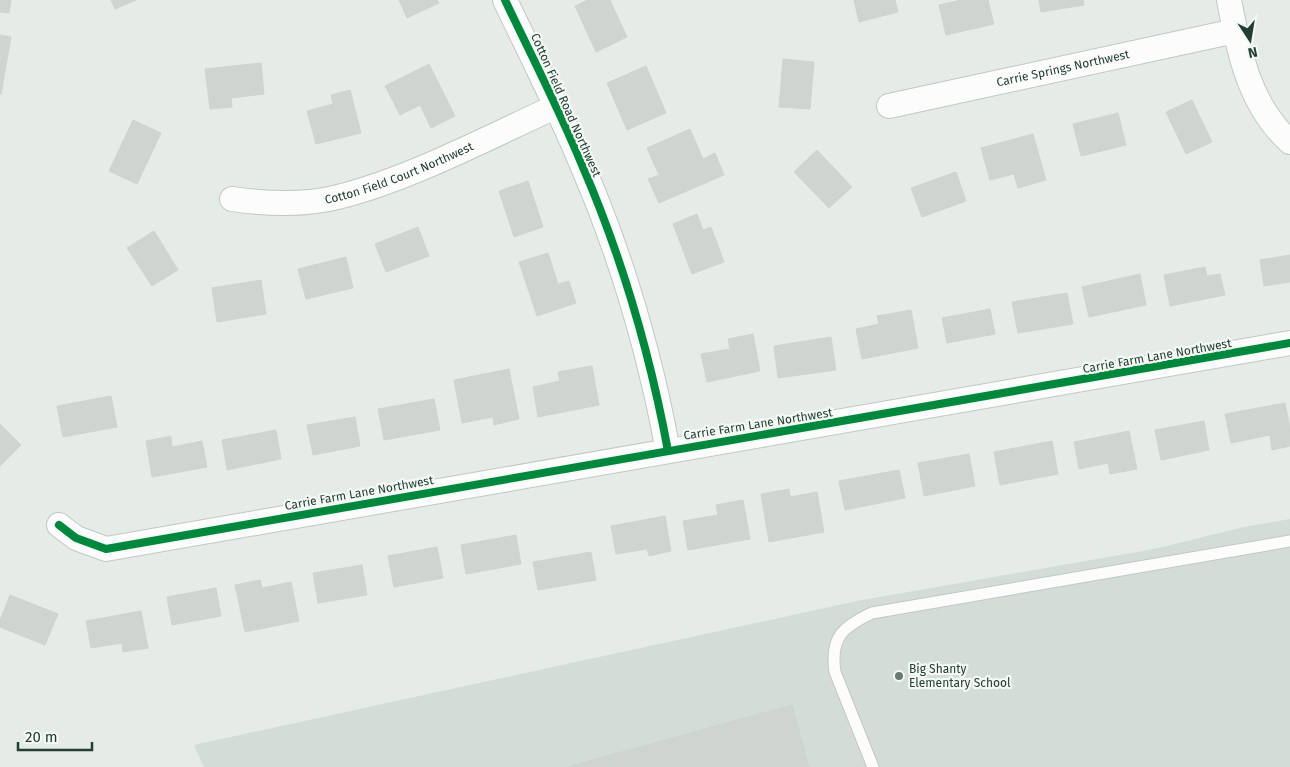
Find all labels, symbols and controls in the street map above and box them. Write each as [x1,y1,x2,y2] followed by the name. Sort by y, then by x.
[1225,15,1275,65] north arrow
[528,31,604,179] street label: Cotton Field Road Northwest
[1246,43,1259,62] text: N
[995,47,1131,89] street label: Carrie Springs Northwest
[323,139,476,207] street label: Cotton Field Court Northwest
[1082,336,1233,376] street label: Carrie Farm Lane Northwest
[682,405,834,443] street label: Carrie Farm Lane Northwest
[284,473,435,513] street label: Carrie Farm Lane Northwest
[909,662,1011,690] place label: Big Shanty Elementary School
[893,670,905,682] marker: Big Shanty Elementary School
[18,720,91,752] scale bar
[25,728,58,746] text: 20 m

